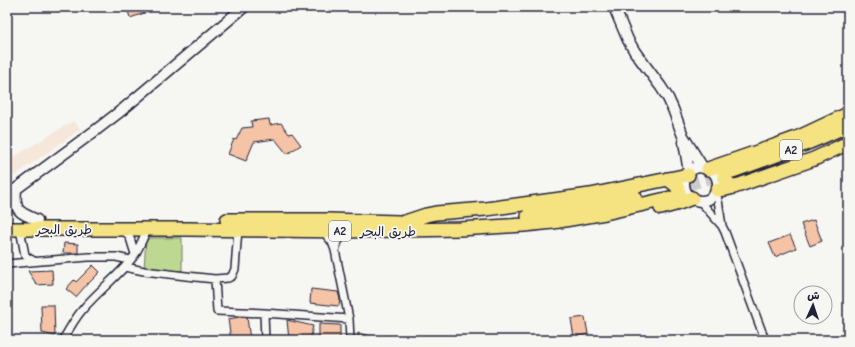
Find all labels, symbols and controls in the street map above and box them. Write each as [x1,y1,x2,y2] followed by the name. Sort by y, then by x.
[780,140,802,160] road number: A2
[329,221,351,241] road number: A2
[35,222,92,238] street label: طريق البحر
[359,224,416,240] street label: طريق البحر
[793,285,833,325] north arrow
[807,289,820,302] text: ش

